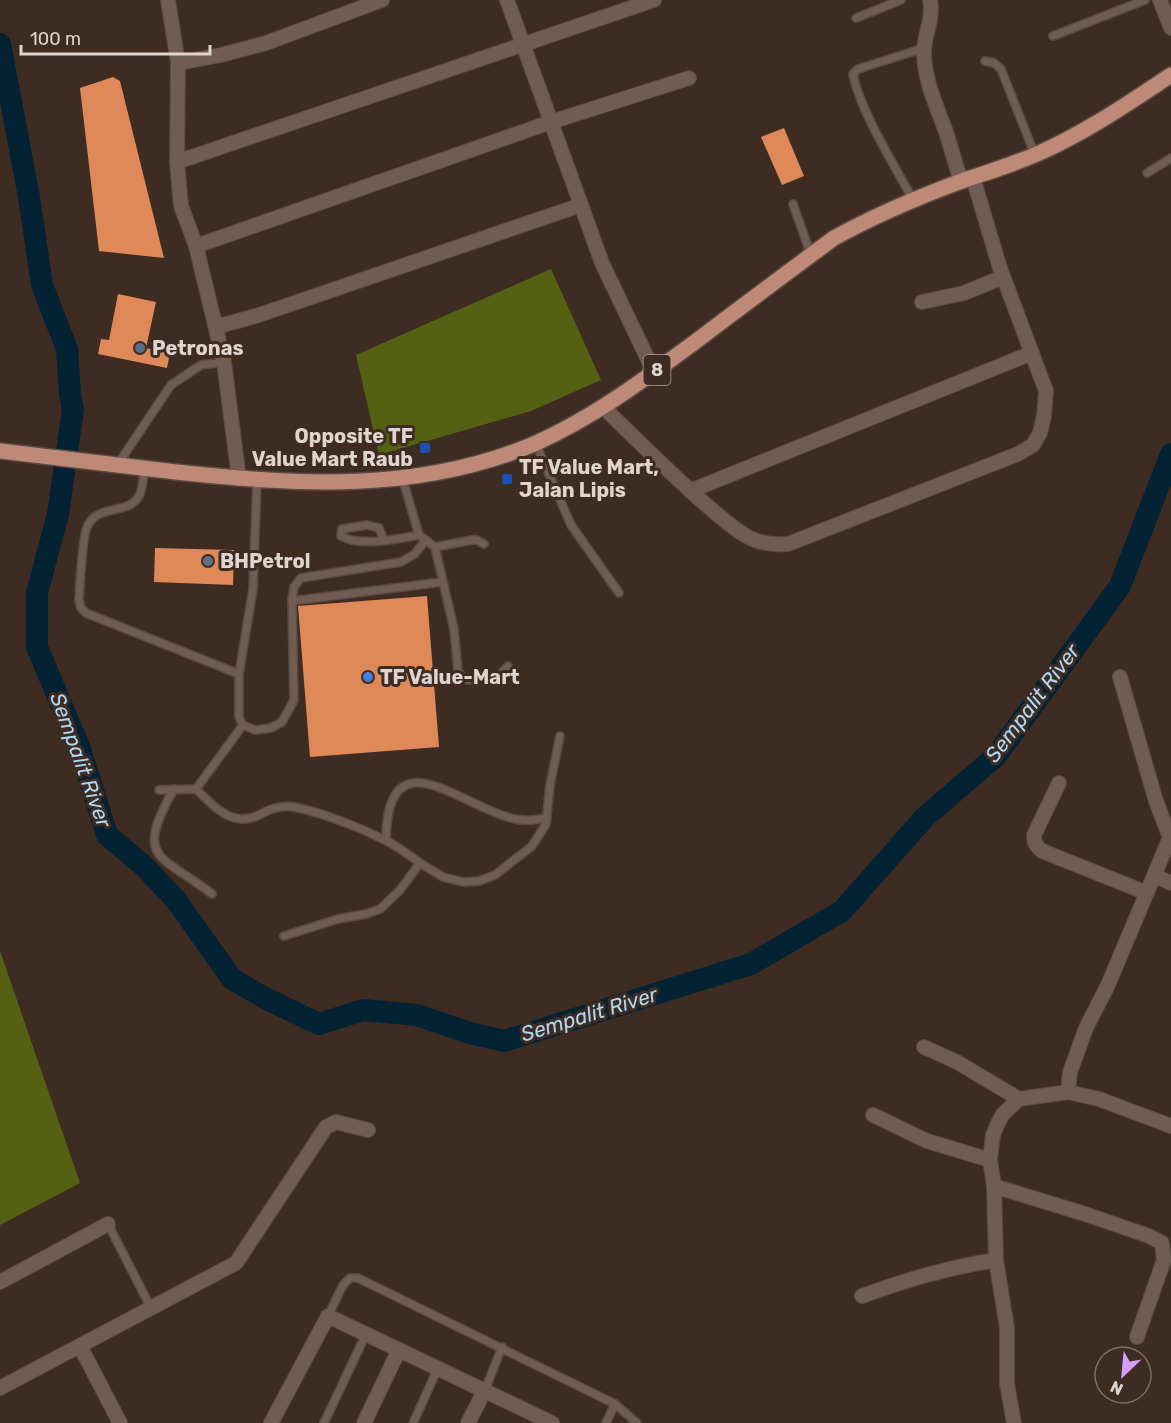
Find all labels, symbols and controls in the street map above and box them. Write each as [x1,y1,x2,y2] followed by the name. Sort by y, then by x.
[21,18,210,56] scale bar
[30,28,81,50] text: 100 m
[152,336,244,360] place label: Petronas
[133,341,147,355] marker: Petronas
[644,355,670,385] road number: 8
[252,424,413,471] place label: Opposite TF Value Mart Raub
[418,441,432,455] marker: Opposite TF Value Mart Raub
[519,455,659,502] place label: TF Value Mart, Jalan Lipis
[500,472,514,486] marker: TF Value Mart, Jalan Lipis
[220,549,311,573] place label: BHPetrol
[201,554,215,568] marker: BHPetrol
[979,638,1085,767] water label: Sempalit River
[380,665,520,689] place label: TF Value-Mart
[361,670,375,684] marker: TF Value-Mart
[45,689,117,832] water label: Sempalit River
[518,981,661,1047] water label: Sempalit River
[1093,1345,1153,1405] north arrow
[1107,1377,1126,1399] text: N

